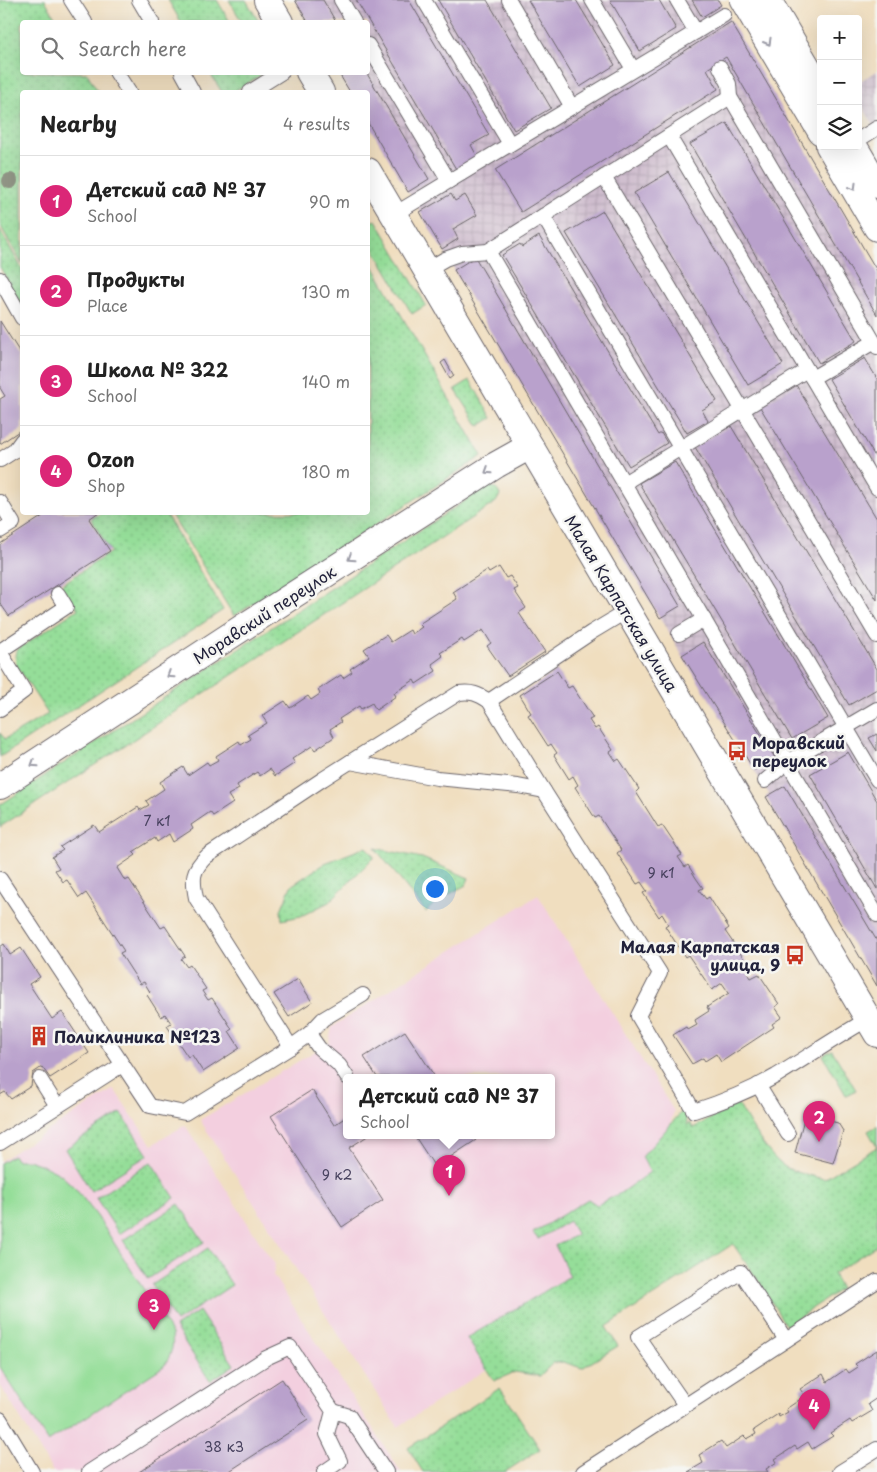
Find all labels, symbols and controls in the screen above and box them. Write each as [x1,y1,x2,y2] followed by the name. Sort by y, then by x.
[817,15,862,150] map controls
[817,15,862,60] button: +
[20,20,370,75] search box
[38,34,66,62] icon: search
[78,34,187,62] text: Search here
[761,37,771,46] one-way arrow
[817,60,862,105] button: −
[817,105,862,150] button: layers
[40,107,117,139] text: Nearby
[283,111,350,135] text: 4 results
[87,175,266,203] text: Детский сад № 37
[847,182,857,191] one-way arrow
[52,189,60,213] text: 1
[309,189,350,213] text: 90 m
[87,203,137,227] text: School
[87,265,185,293] text: Продукты
[50,279,62,303] text: 2
[302,279,350,303] text: 130 m
[87,293,128,317] text: Place
[87,355,228,383] text: Школа № 322
[51,369,61,393] text: 3
[302,369,350,393] text: 140 m
[87,383,137,407] text: School
[87,445,135,473] text: Ozon
[51,459,61,483] text: 4
[302,459,350,483] text: 180 m
[484,464,493,474] one-way arrow
[87,473,125,497] text: Shop
[560,510,684,696] street label: Малая Карпатская улица
[347,552,356,561] one-way arrow
[188,559,340,669] street label: Моравский переулок
[166,668,175,678] one-way arrow
[752,730,845,772] place label: Моравский переулок
[726,740,748,762] bus stop icon: Моравский переулок
[30,757,39,767] one-way arrow
[143,810,171,831] house number: 7 к1
[647,862,675,883] house number: 9 к1
[422,876,448,902] your location
[621,934,780,976] place label: Малая Карпатская улица, 9
[784,944,806,966] bus stop icon: Малая Карпатская улица, 9
[54,1024,221,1048] place label: Поликлиника №123
[28,1025,50,1047] building icon: Поликлиника №123
[343,1074,555,1139] popup
[360,1081,538,1109] text: Детский сад № 37
[803,1101,835,1142] pin: 2
[360,1109,410,1133] text: School
[433,1155,465,1196] pin: 1
[322,1164,352,1185] house number: 9 к2
[138,1289,170,1330] pin: 3
[798,1389,830,1430] pin: 4
[204,1436,244,1457] house number: 38 к3

